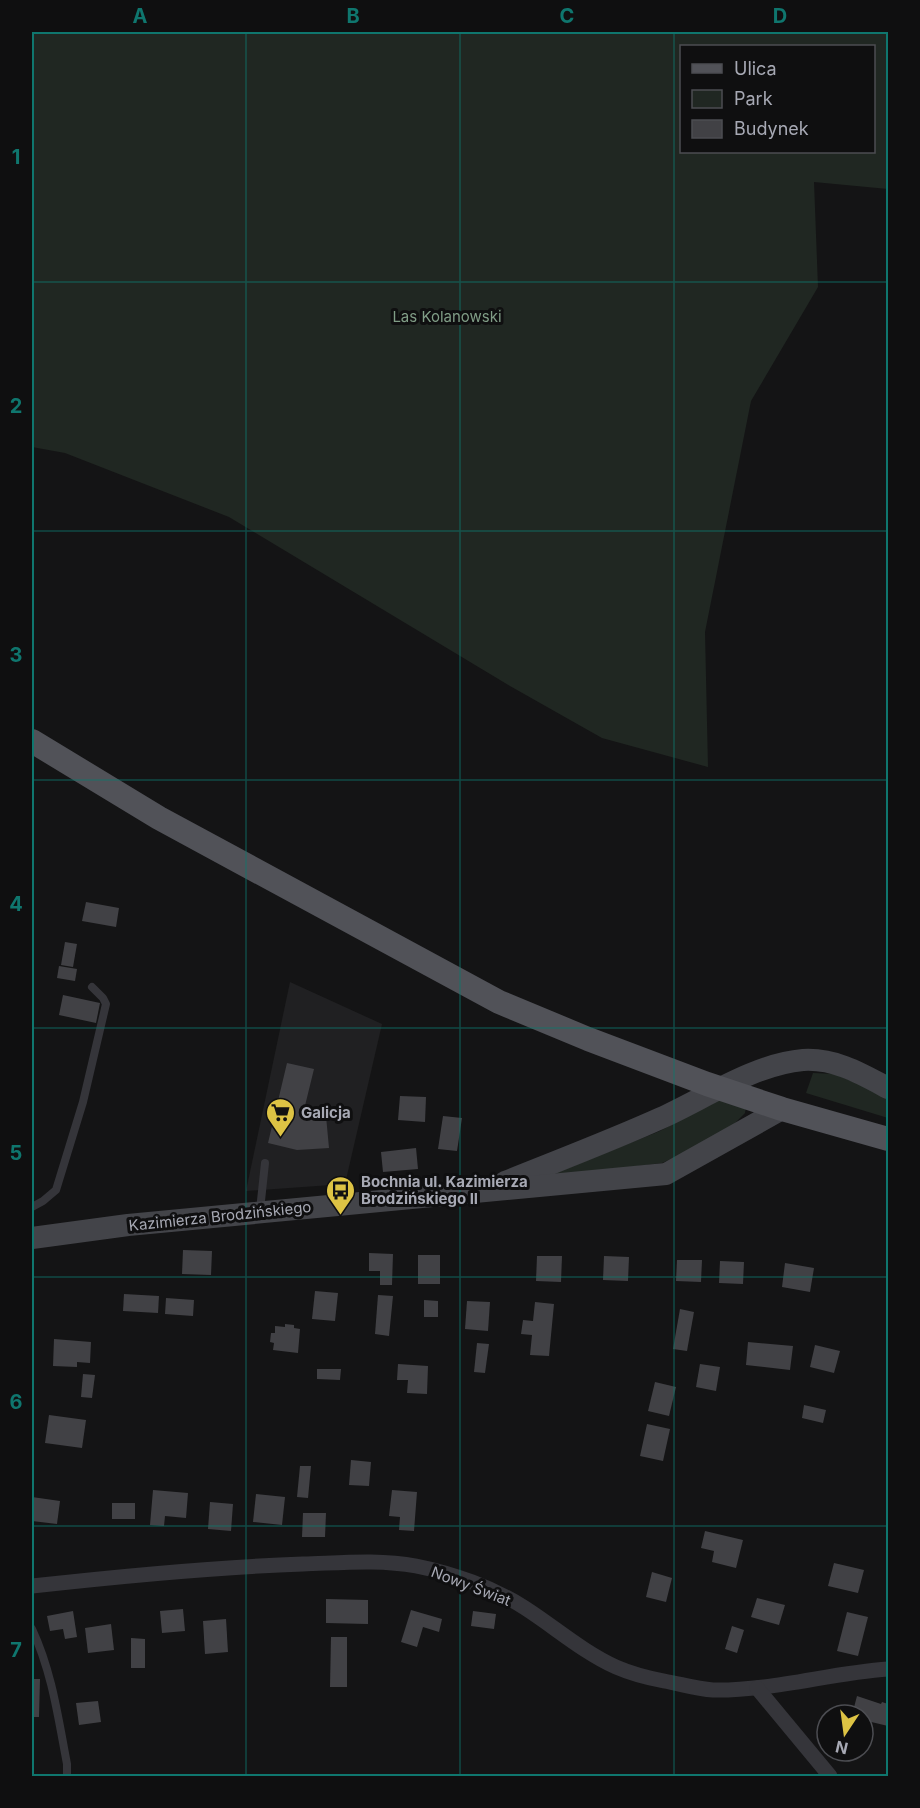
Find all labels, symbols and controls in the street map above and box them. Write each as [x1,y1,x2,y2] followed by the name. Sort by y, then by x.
[133,4,148,28] text: A
[346,4,360,28] text: B
[560,4,574,28] text: C
[773,4,787,28] text: D
[680,45,875,153] legend
[734,58,777,79] text: Ulica
[734,88,773,109] text: Park
[734,118,809,139] text: Budynek
[12,145,20,169] text: 1
[392,307,502,326] park label: Las Kolanowski
[10,394,22,418] text: 2
[10,643,22,667] text: 3
[9,892,23,916] text: 4
[264,1096,296,1138] supermarket icon: Galicja
[301,1103,351,1122] place label: Galicja
[10,1141,22,1165] text: 5
[361,1172,528,1208] place label: Bochnia ul. Kazimierza Brodzińskiego II
[324,1174,356,1216] bus stop icon: Bochnia ul. Kazimierza Brodzińskiego II
[128,1197,312,1235] street label: Kazimierza Brodzińskiego
[10,1390,23,1414] text: 6
[428,1562,514,1610] street label: Nowy Świat
[10,1638,22,1662] text: 7
[815,1703,875,1763] north arrow
[833,1736,850,1759] text: N

